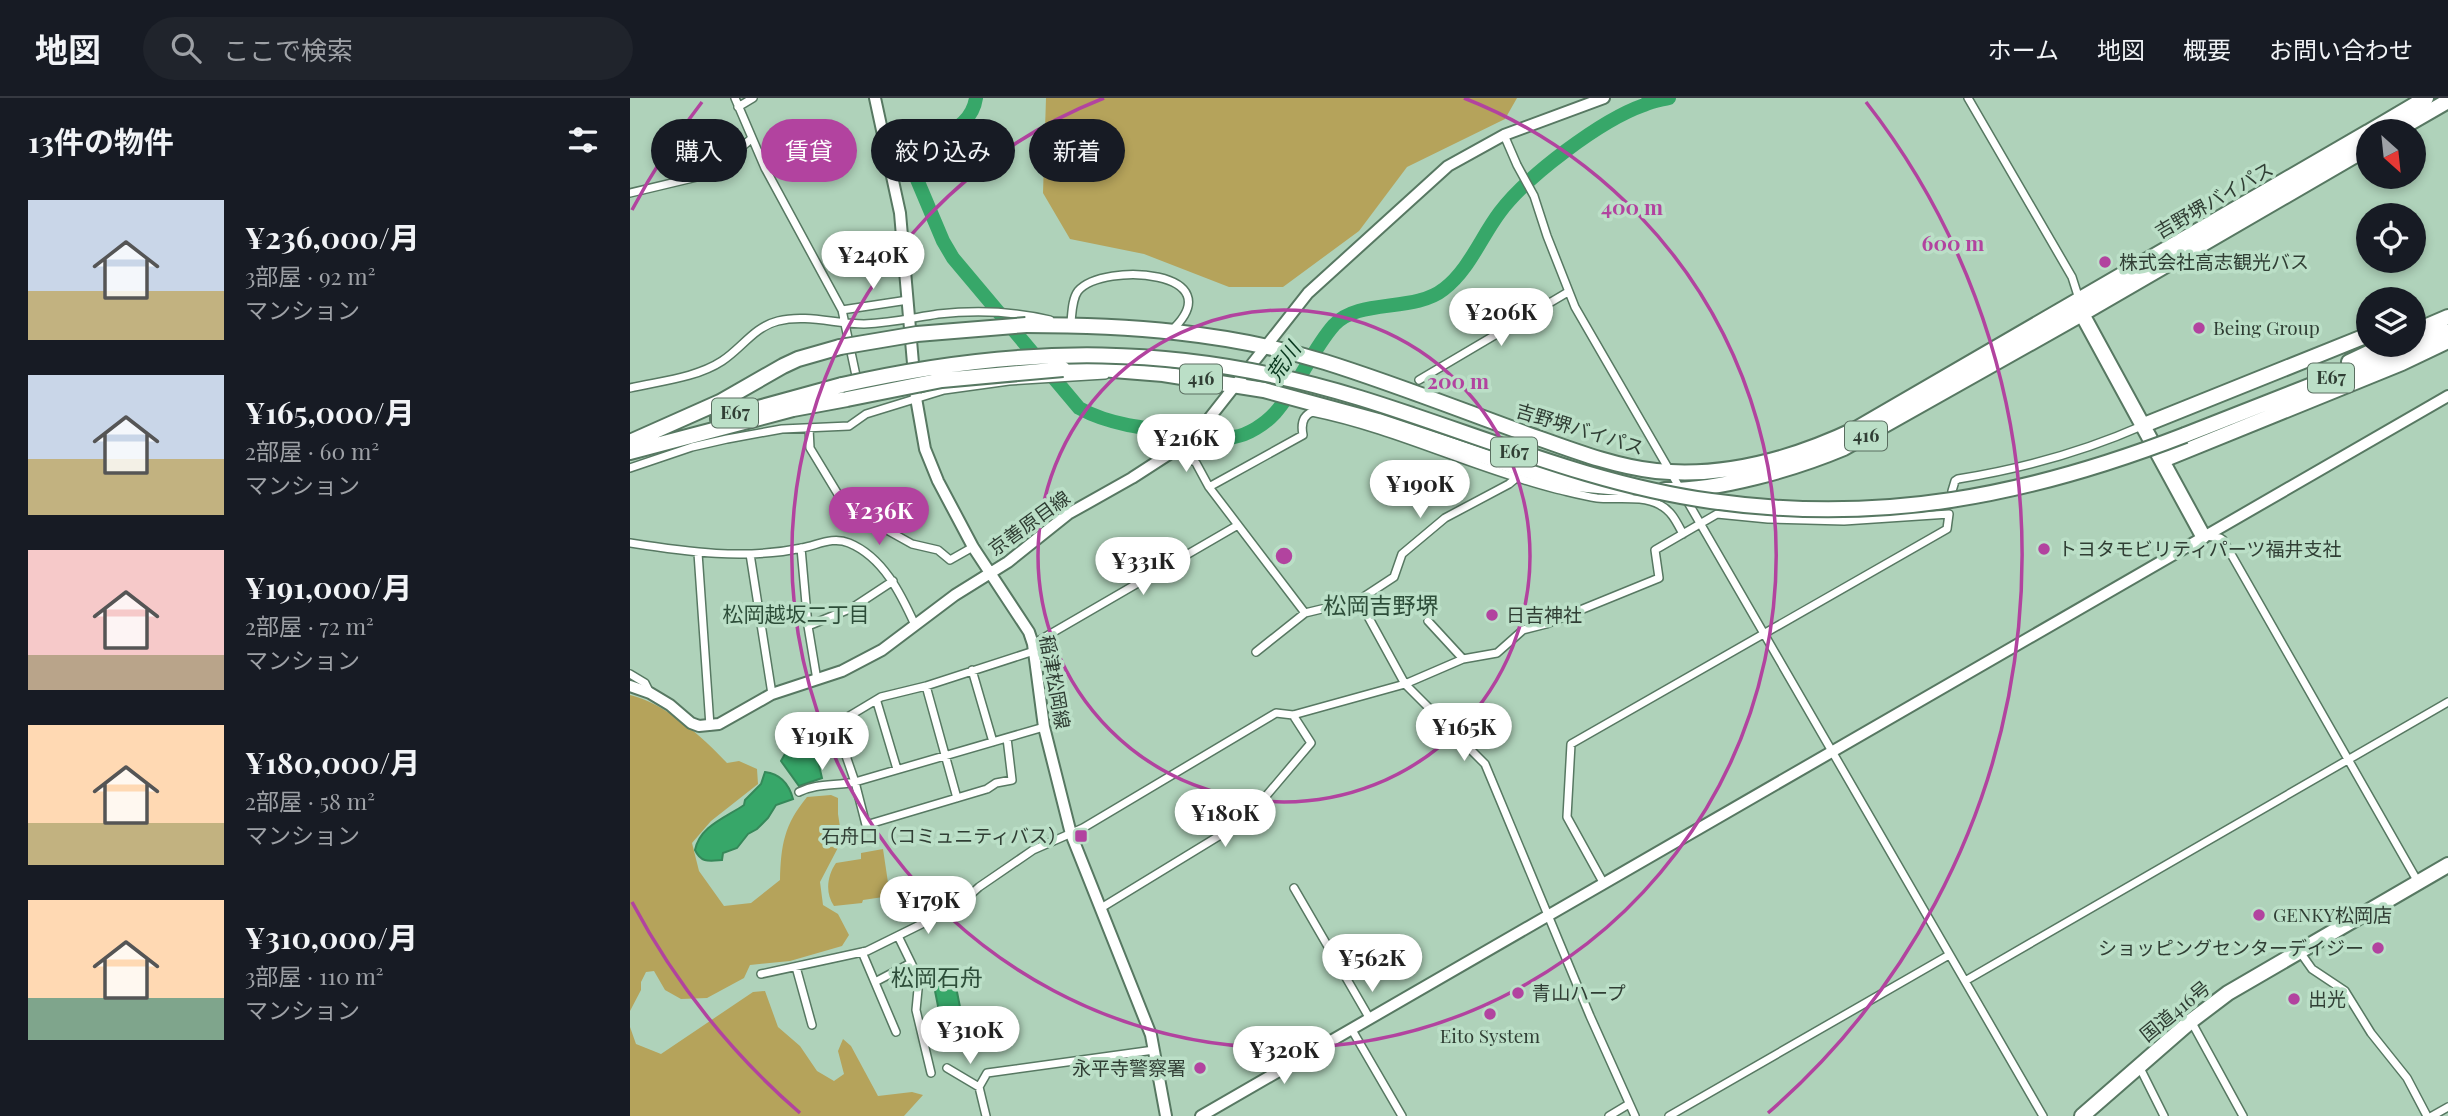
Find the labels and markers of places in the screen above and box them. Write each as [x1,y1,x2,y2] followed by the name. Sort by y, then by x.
[824,232,922,291] pin: ¥240K
[2119,248,2309,274] place label: 株式会社高志観光バス
[2097,254,2113,270] marker: 株式会社高志観光バス
[1452,288,1550,348] pin: ¥206K
[2213,314,2320,340] place label: Being Group
[2191,320,2207,336] marker: Being Group
[1137,414,1235,474] pin: ¥216K
[1371,460,1469,520] pin: ¥190K
[830,488,928,547] pin: ¥236K
[2058,535,2341,561] place label: トヨタモビリティパーツ福井支社
[1094,538,1192,597] pin: ¥331K
[2036,541,2052,557] marker: トヨタモビリティパーツ福井支社
[1272,544,1296,568] centre of rings
[1506,601,1582,627] place label: 日吉神社
[1484,607,1500,623] marker: 日吉神社
[1415,704,1513,763] pin: ¥165K
[773,712,871,772] pin: ¥191K
[1176,790,1274,849] pin: ¥180K
[821,822,1067,848] place label: 石舟口（コミュニティバス）
[1073,828,1089,844] marker: 石舟口（コミュニティバス）
[879,876,977,936] pin: ¥179K
[2273,901,2392,927] place label: GENKY松岡店
[2251,907,2267,923] marker: GENKY松岡店
[1323,934,1421,994] pin: ¥562K
[2098,934,2364,960] place label: ショッピングセンターデイジー
[2370,940,2386,956] marker: ショッピングセンターデイジー
[1532,979,1626,1005] place label: 青山ハープ
[1510,985,1526,1001] marker: 青山ハープ
[2308,985,2346,1011] place label: 出光
[2286,991,2302,1007] marker: 出光
[921,1006,1019,1066] pin: ¥310K
[1482,1006,1498,1022] marker: Eito System
[1440,1022,1540,1048] place label: Eito System
[1235,1026,1333,1086] pin: ¥320K
[1072,1054,1186,1080] place label: 永平寺警察署
[1192,1060,1208,1076] marker: 永平寺警察署

